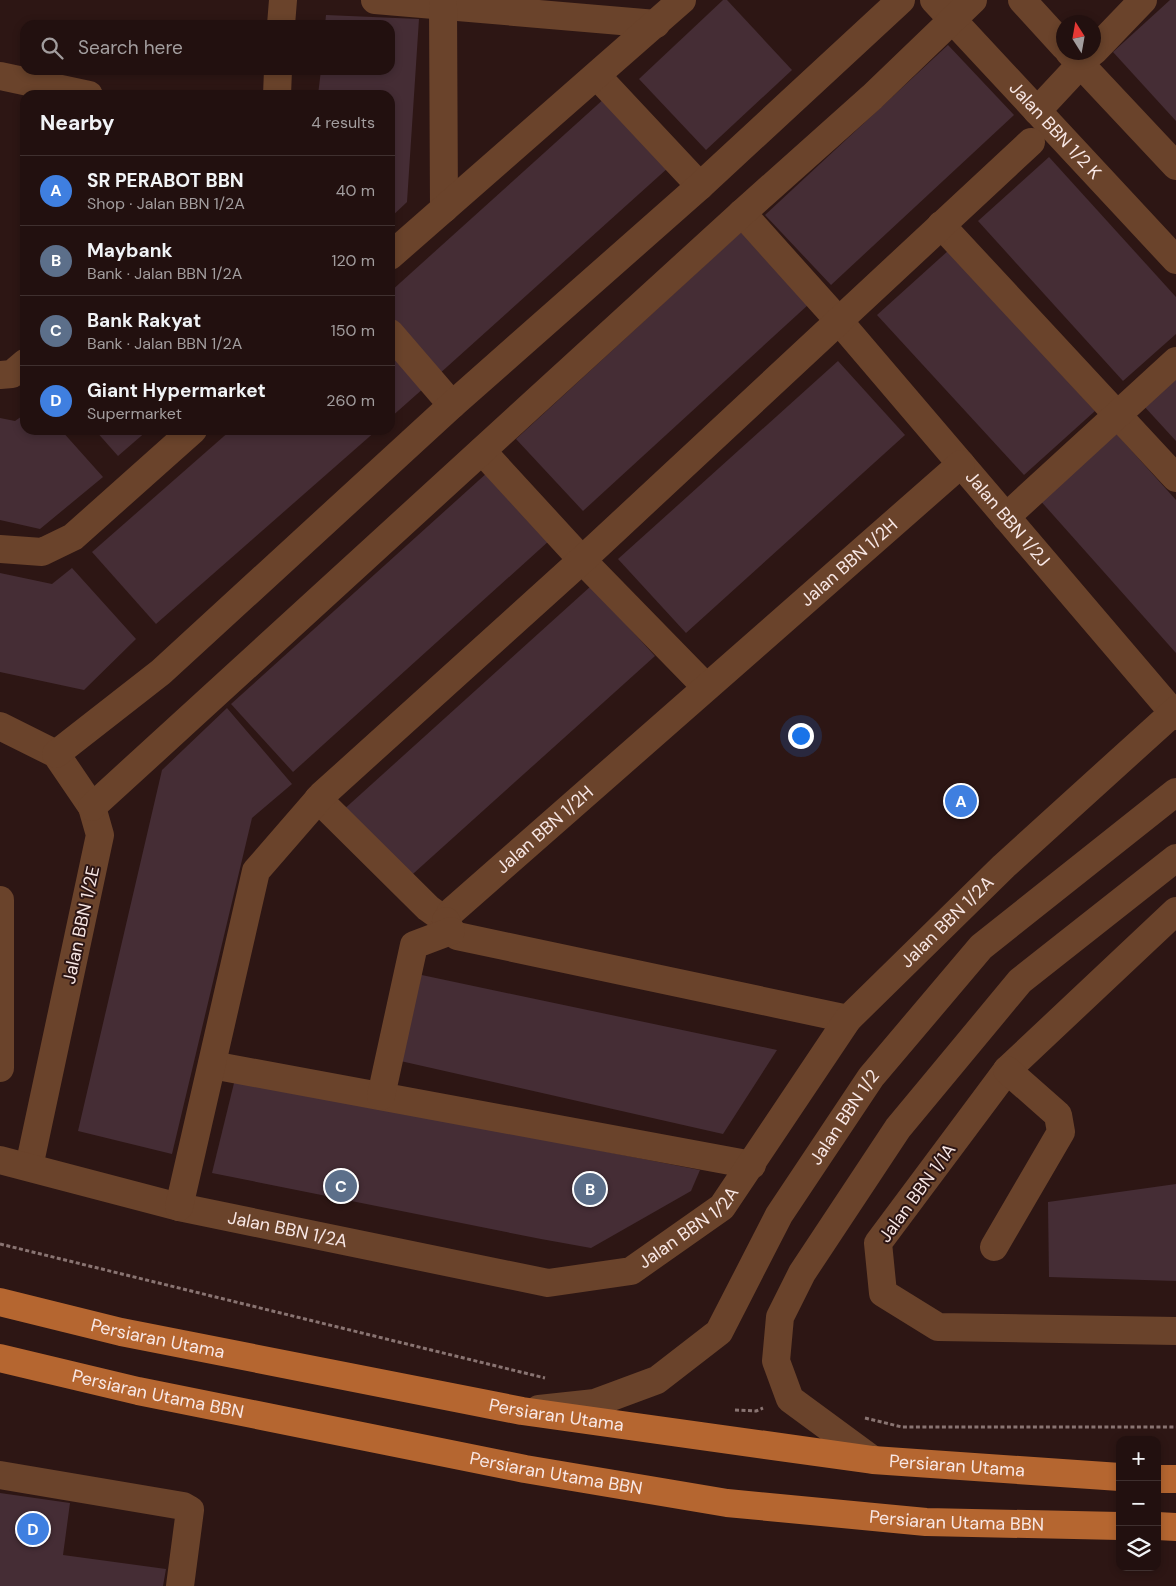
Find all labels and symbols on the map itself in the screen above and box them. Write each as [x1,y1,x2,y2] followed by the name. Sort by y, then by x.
[1056,15,1101,60] north arrow
[1004,76,1107,185] street label: Jalan BBN 1/2 K
[960,466,1055,572] street label: Jalan BBN 1/2J
[795,513,903,612] street label: Jalan BBN 1/2H
[788,723,814,749] your location
[491,780,598,879] street label: Jalan BBN 1/2H
[945,782,977,820] pin: A
[57,864,105,986] street label: Jalan BBN 1/2E
[895,871,999,973] street label: Jalan BBN 1/2A
[804,1064,884,1169] street label: Jalan BBN 1/2
[873,1139,961,1247] street label: Jalan BBN 1/1A
[325,1167,357,1205] pin: C
[574,1170,606,1208] pin: B
[633,1182,744,1274] street label: Jalan BBN 1/2A
[226,1205,350,1253] street label: Jalan BBN 1/2A
[88,1313,227,1364] street label: Persiaran Utama
[70,1364,246,1424] street label: Persiaran Utama BBN
[487,1393,625,1437] street label: Persiaran Utama
[468,1446,644,1501] street label: Persiaran Utama BBN
[888,1449,1026,1482] street label: Persiaran Utama
[868,1505,1044,1536] street label: Persiaran Utama BBN
[17,1510,49,1548] pin: D

